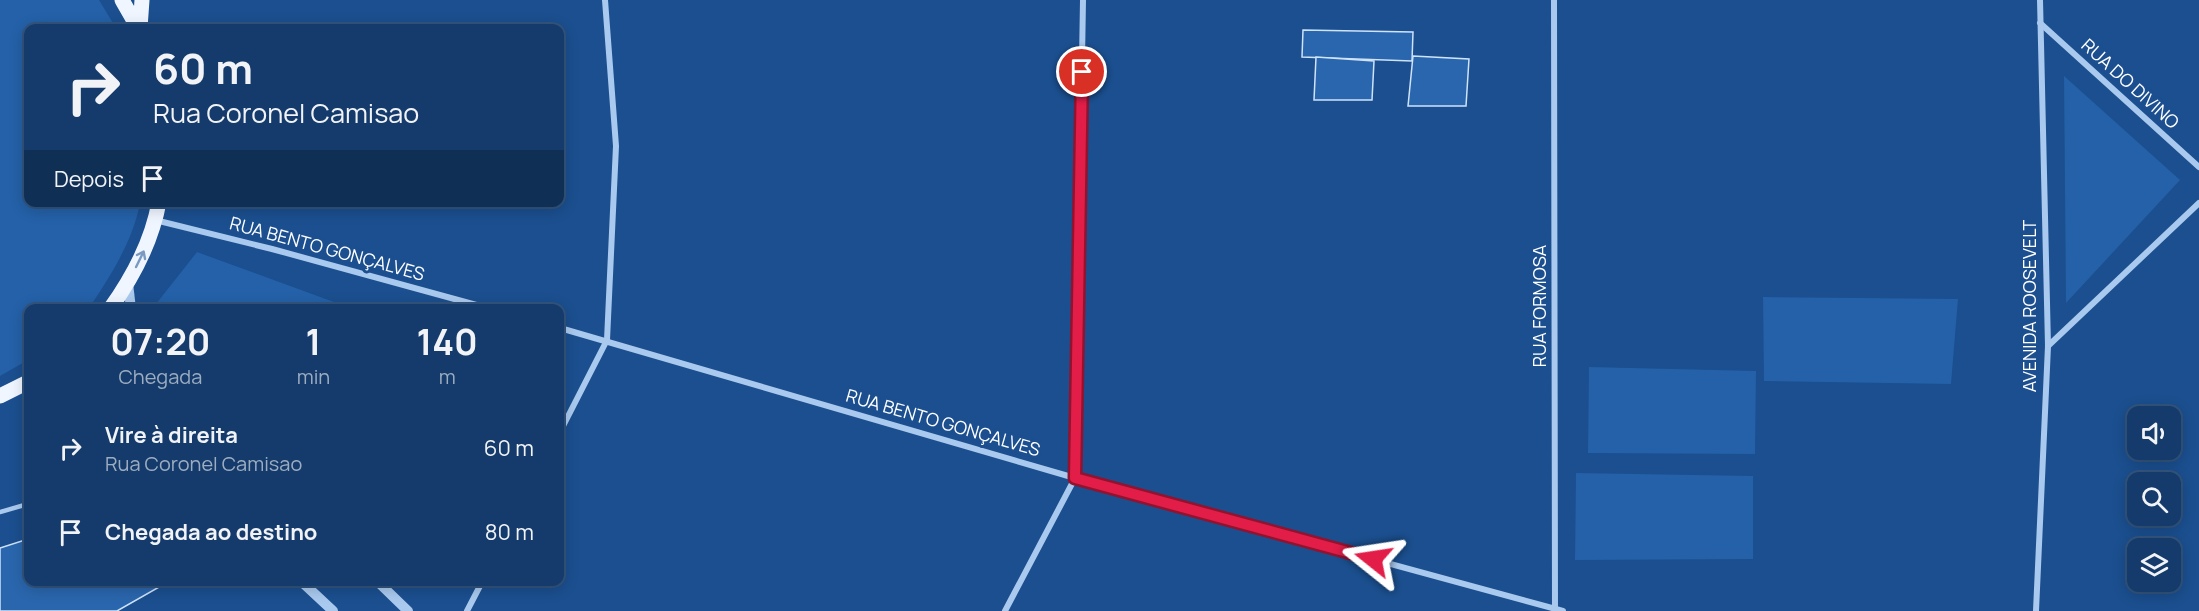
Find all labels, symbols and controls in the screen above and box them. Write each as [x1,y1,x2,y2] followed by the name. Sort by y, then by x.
[2077,33,2185,134] street label: RUA DO DIVINO
[153,39,253,97] text: 60 m
[1056,46,1107,97] pin
[54,48,132,126] icon: right
[1065,55,1098,88] icon: arrive
[153,94,419,131] text: Rua Coronel Camisao
[136,162,169,195] icon: arrive
[54,164,124,194] text: Depois
[227,210,427,286] street label: RUA BENTO GONÇALVES
[2017,219,2041,392] street label: AVENIDA ROOSEVELT
[1527,244,1551,367] street label: RUA FORMOSA
[135,250,147,268] one-way arrow
[110,317,211,366] text: 07:20
[306,317,321,366] text: 1
[416,317,478,366] text: 140
[118,363,202,390] text: Chegada
[297,363,330,390] text: min
[439,363,456,390] text: m
[843,383,1043,461] street label: RUA BENTO GONÇALVES
[2127,406,2181,592] map controls
[2127,406,2181,460] button: sound
[105,420,238,450] text: Vire à direita
[54,432,87,465] icon: right
[484,433,534,463] text: 60 m
[105,450,302,477] text: Rua Coronel Camisao
[2127,472,2181,526] button: search
[54,516,87,549] icon: arrive
[105,517,317,547] text: Chegada ao destino
[485,517,534,547] text: 80 m
[1341,527,1405,591] position arrow
[2127,538,2181,592] button: layers

